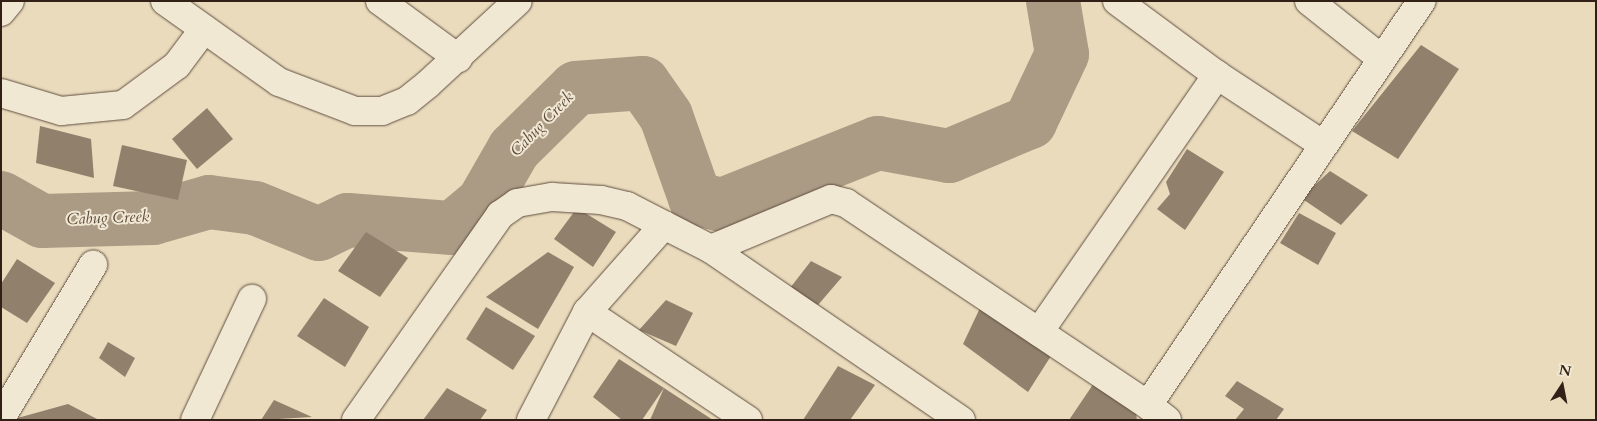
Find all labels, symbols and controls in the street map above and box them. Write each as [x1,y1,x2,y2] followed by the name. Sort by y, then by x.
[506,88,578,160] water label: Cabug Creek
[66,207,150,229] water label: Cabug Creek
[1557,360,1573,381] text: N
[1537,361,1587,411] north arrow

